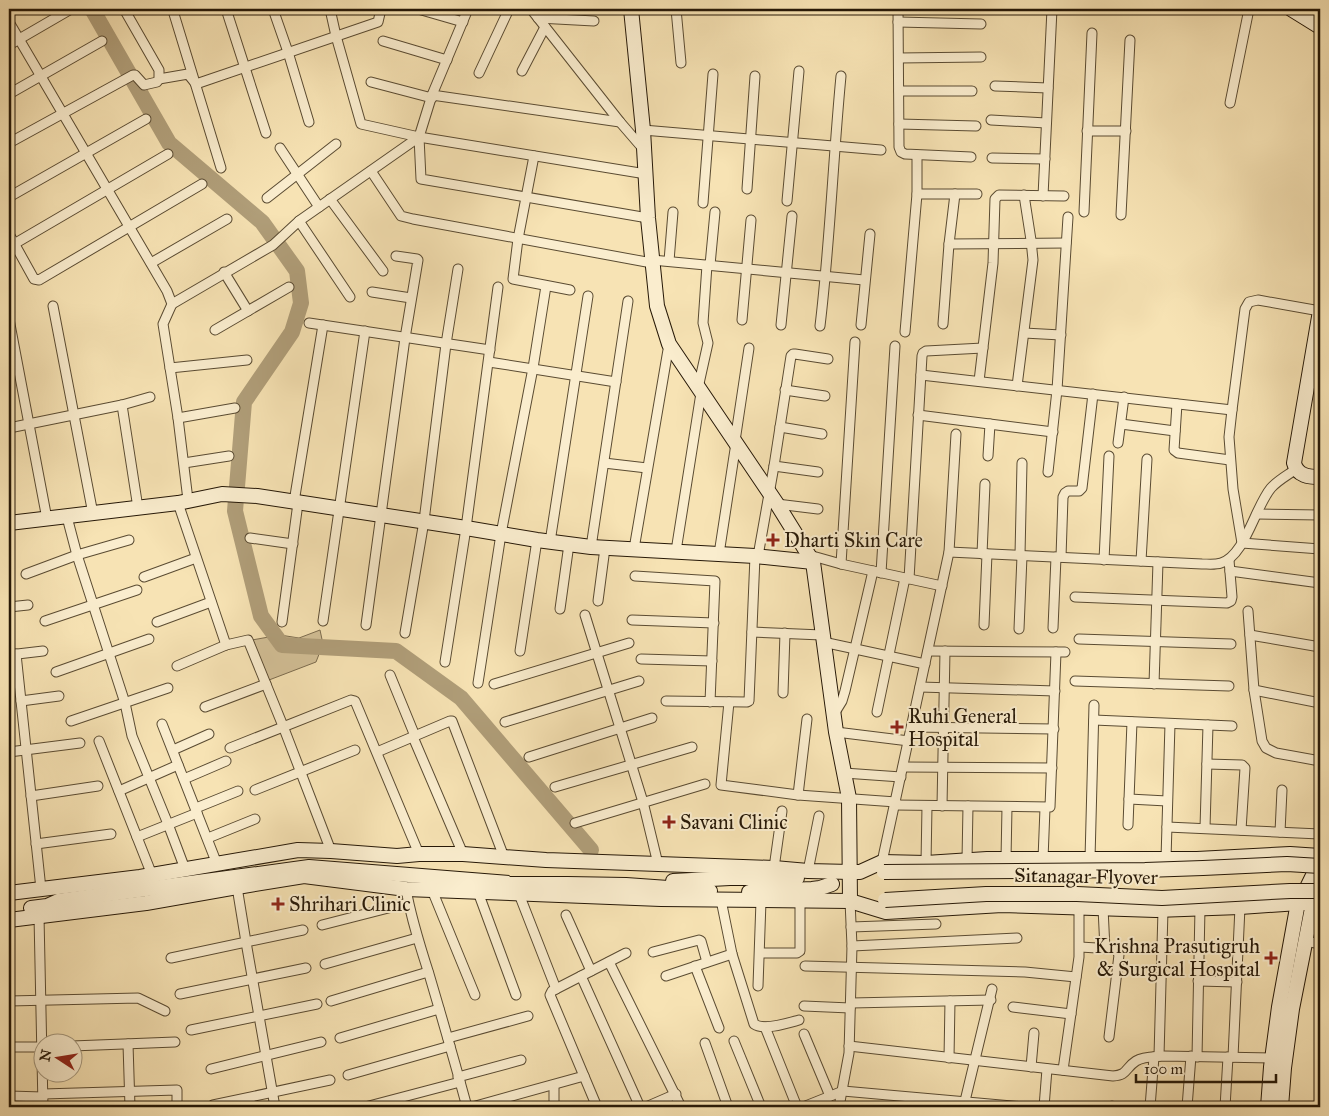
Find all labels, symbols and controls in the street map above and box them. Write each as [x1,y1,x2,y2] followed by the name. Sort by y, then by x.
[784,528,923,552] place label: Dharti Skin Care
[766,533,780,547] marker: Dharti Skin Care
[908,704,1018,751] place label: Ruhi General Hospital
[890,720,904,734] marker: Ruhi General Hospital
[680,810,788,834] place label: Savani Clinic
[662,815,676,829] marker: Savani Clinic
[1014,863,1159,890] street label: Sitanagar Flyover
[289,892,411,916] place label: Shrihari Clinic
[271,897,285,911] marker: Shrihari Clinic
[1094,934,1261,982] place label: Krishna Prasutigruh & Surgical Hospital
[1264,951,1278,965] marker: Krishna Prasutigruh & Surgical Hospital
[32,1034,82,1084] north arrow
[36,1048,55,1063] text: N
[1136,1051,1276,1083] scale bar
[1144,1060,1184,1078] text: 100 m

